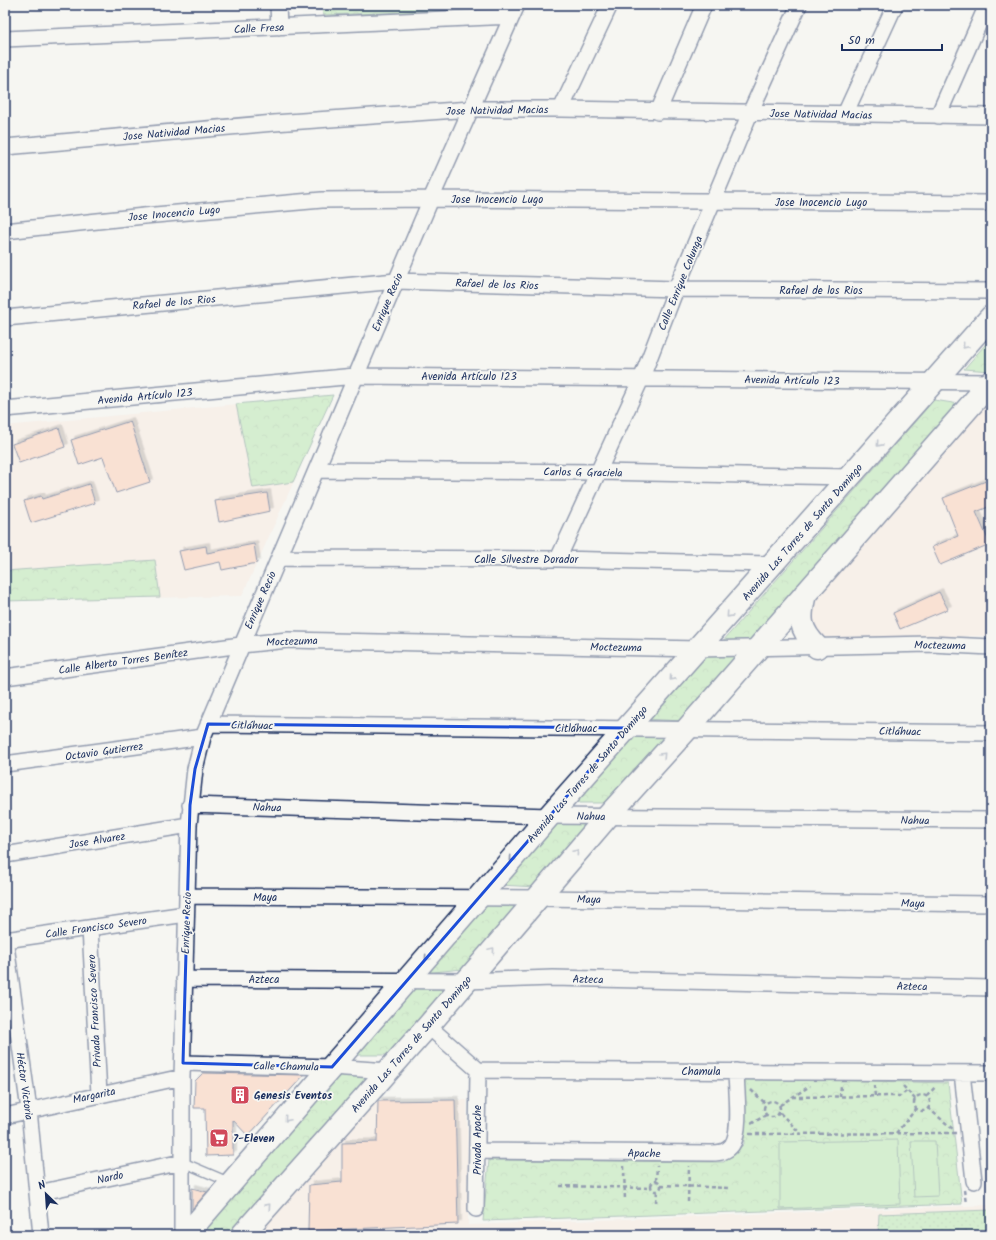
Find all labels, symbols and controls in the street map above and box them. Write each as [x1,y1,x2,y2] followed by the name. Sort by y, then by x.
[233,19,285,39] street label: Calle Fresa
[842,26,942,52] scale bar
[848,31,875,50] text: 50 m
[446,101,549,121] street label: Jose Natividad Macias
[769,105,873,125] street label: Jose Natividad Macias
[122,120,226,146] street label: Jose Natividad Macias
[451,191,543,209] street label: Jose Inocencio Lugo
[775,194,867,212] street label: Jose Inocencio Lugo
[127,201,221,227] street label: Jose Inocencio Lugo
[654,233,708,333] street label: Calle Enrique Colunga
[367,270,408,335] street label: Enrique Recio
[455,275,539,295] street label: Rafael de los Rios
[779,282,863,300] street label: Rafael de los Rios
[132,290,217,316] street label: Rafael de los Rios
[963,341,970,349] one-way arrow
[421,368,517,386] street label: Avenida Artículo 123
[744,371,840,391] street label: Avenida Artículo 123
[97,384,193,410] street label: Avenida Artículo 123
[877,439,884,446] one-way arrow
[738,460,868,605] street label: Avenida Las Torres de Santo Domingo
[543,463,623,483] street label: Carlos G Graciela
[474,551,579,569] street label: Calle Silvestre Dorador
[240,568,282,633] street label: Enrique Recio
[726,610,733,617] one-way arrow
[266,632,318,652] street label: Moctezuma
[914,637,966,655] street label: Moctezuma
[590,639,642,657] street label: Moctezuma
[57,644,189,680] street label: Calle Alberto Torres Benítez
[670,673,677,680] one-way arrow
[523,702,653,847] street label: Avenida Las Torres de Santo Domingo
[231,717,274,735] street label: Citláhuac
[555,720,597,738] street label: Citláhuac
[879,723,922,741] street label: Citláhuac
[64,738,144,766] street label: Octavio Gutierrez
[659,752,666,760] one-way arrow
[252,798,282,817] street label: Nahua
[576,808,606,826] street label: Nahua
[900,812,930,830] street label: Nahua
[68,828,127,854] street label: Jose Alvarez
[572,849,579,856] one-way arrow
[510,855,517,862] one-way arrow
[253,889,277,907] street label: Maya
[577,891,601,909] street label: Maya
[177,892,197,954] street label: Enrique Recio
[901,895,925,913] street label: Maya
[44,912,148,944] street label: Calle Francisco Severo
[488,948,495,955] one-way arrow
[425,953,432,960] one-way arrow
[83,954,107,1068] street label: Privada Francisco Severo
[249,971,279,989] street label: Azteca
[572,971,604,989] street label: Azteca
[347,972,477,1117] street label: Avenida Las Torres de Santo Domingo
[896,978,928,996] street label: Azteca
[10,1051,38,1121] street label: Héctor Victoria
[253,1057,319,1077] street label: Calle Chamula
[681,1063,721,1081] street label: Chamula
[71,1083,117,1109] street label: Margarita
[229,1084,251,1106] building icon: Genesis Eventos
[254,1087,333,1105] place label: Genesis Eventos
[469,1105,487,1175] street label: Privada Apache
[284,1114,291,1122] one-way arrow
[208,1127,230,1149] supermarket icon: 7-Eleven
[233,1130,275,1148] place label: 7-Eleven
[627,1145,661,1163] street label: Apache
[95,1166,125,1190] street label: Nardo
[26,1174,66,1214] north arrow
[35,1176,49,1195] text: N
[263,1203,270,1211] one-way arrow

